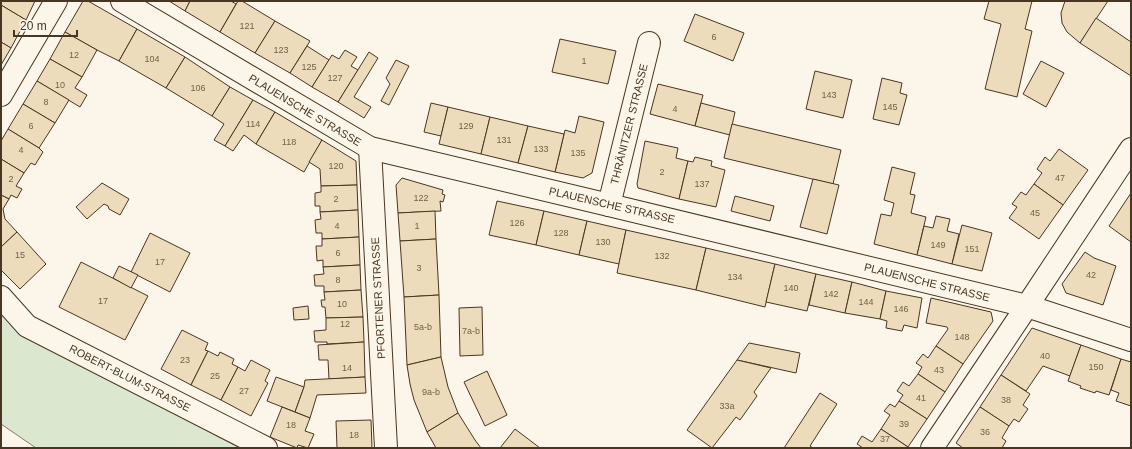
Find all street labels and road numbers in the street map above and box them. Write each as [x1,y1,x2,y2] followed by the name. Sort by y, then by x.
[608,62,650,186] street label: THRÄNITZER STRASSE
[247,72,363,148] street label: PLAUENSCHE STRASSE
[548,185,676,225] street label: PLAUENSCHE STRASSE
[369,237,387,359] street label: PFORTENER STRASSE
[863,261,991,303] street label: PLAUENSCHE STRASSE
[67,342,193,414] street label: ROBERT-BLUM-STRASSE

